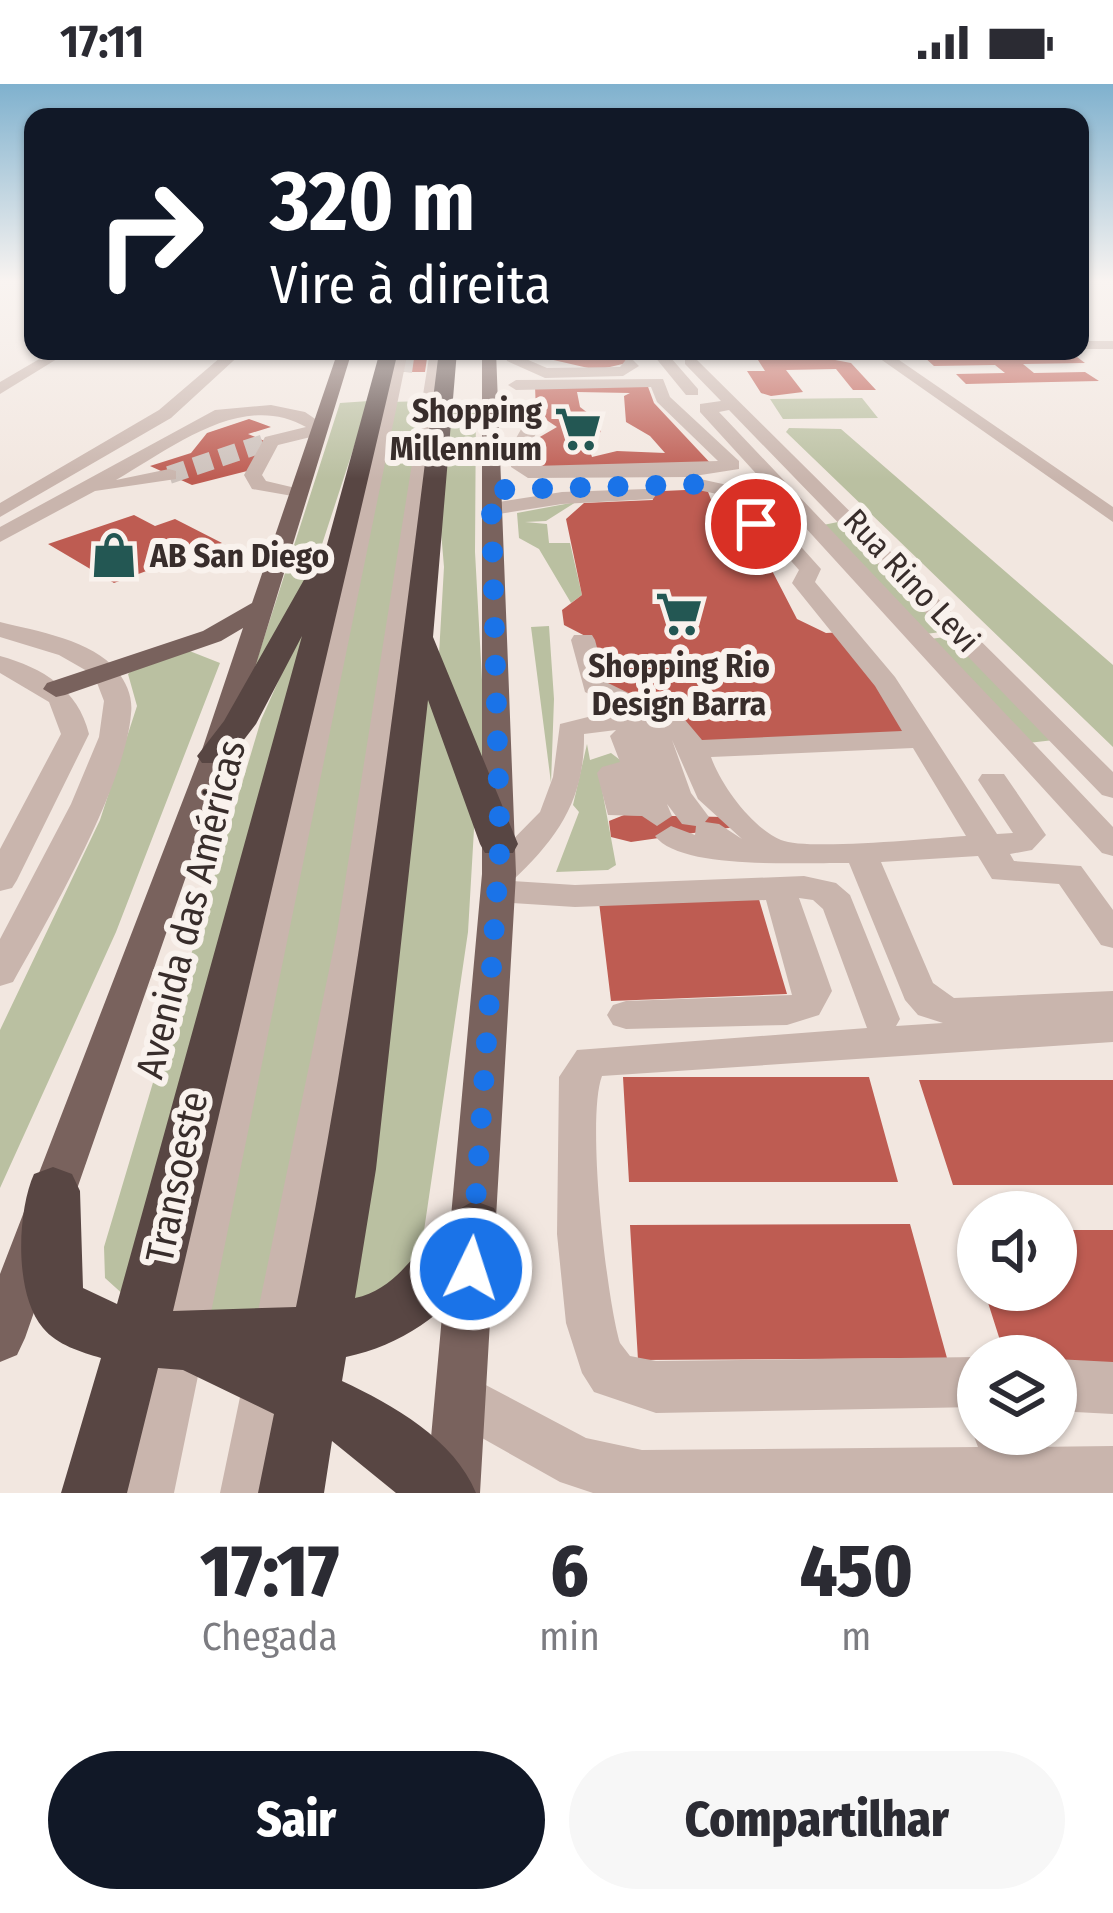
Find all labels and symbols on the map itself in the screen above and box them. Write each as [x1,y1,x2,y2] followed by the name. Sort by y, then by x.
[390,391,543,469] place label: Shopping Millennium
[553,404,603,454] supermarket icon: Shopping Millennium
[705,473,807,575] pin
[835,501,988,661] street label: Rua Rino Levi
[89,530,139,580] shop icon: AB San Diego
[149,536,329,576] place label: AB San Diego
[654,589,704,639] supermarket icon: Shopping Rio Design Barra
[588,646,770,724] place label: Shopping Rio Design Barra
[127,735,255,1083] street label: Avenida das Américas
[136,1088,218,1267] street label: Transoeste
[408,1206,534,1332] position arrow

